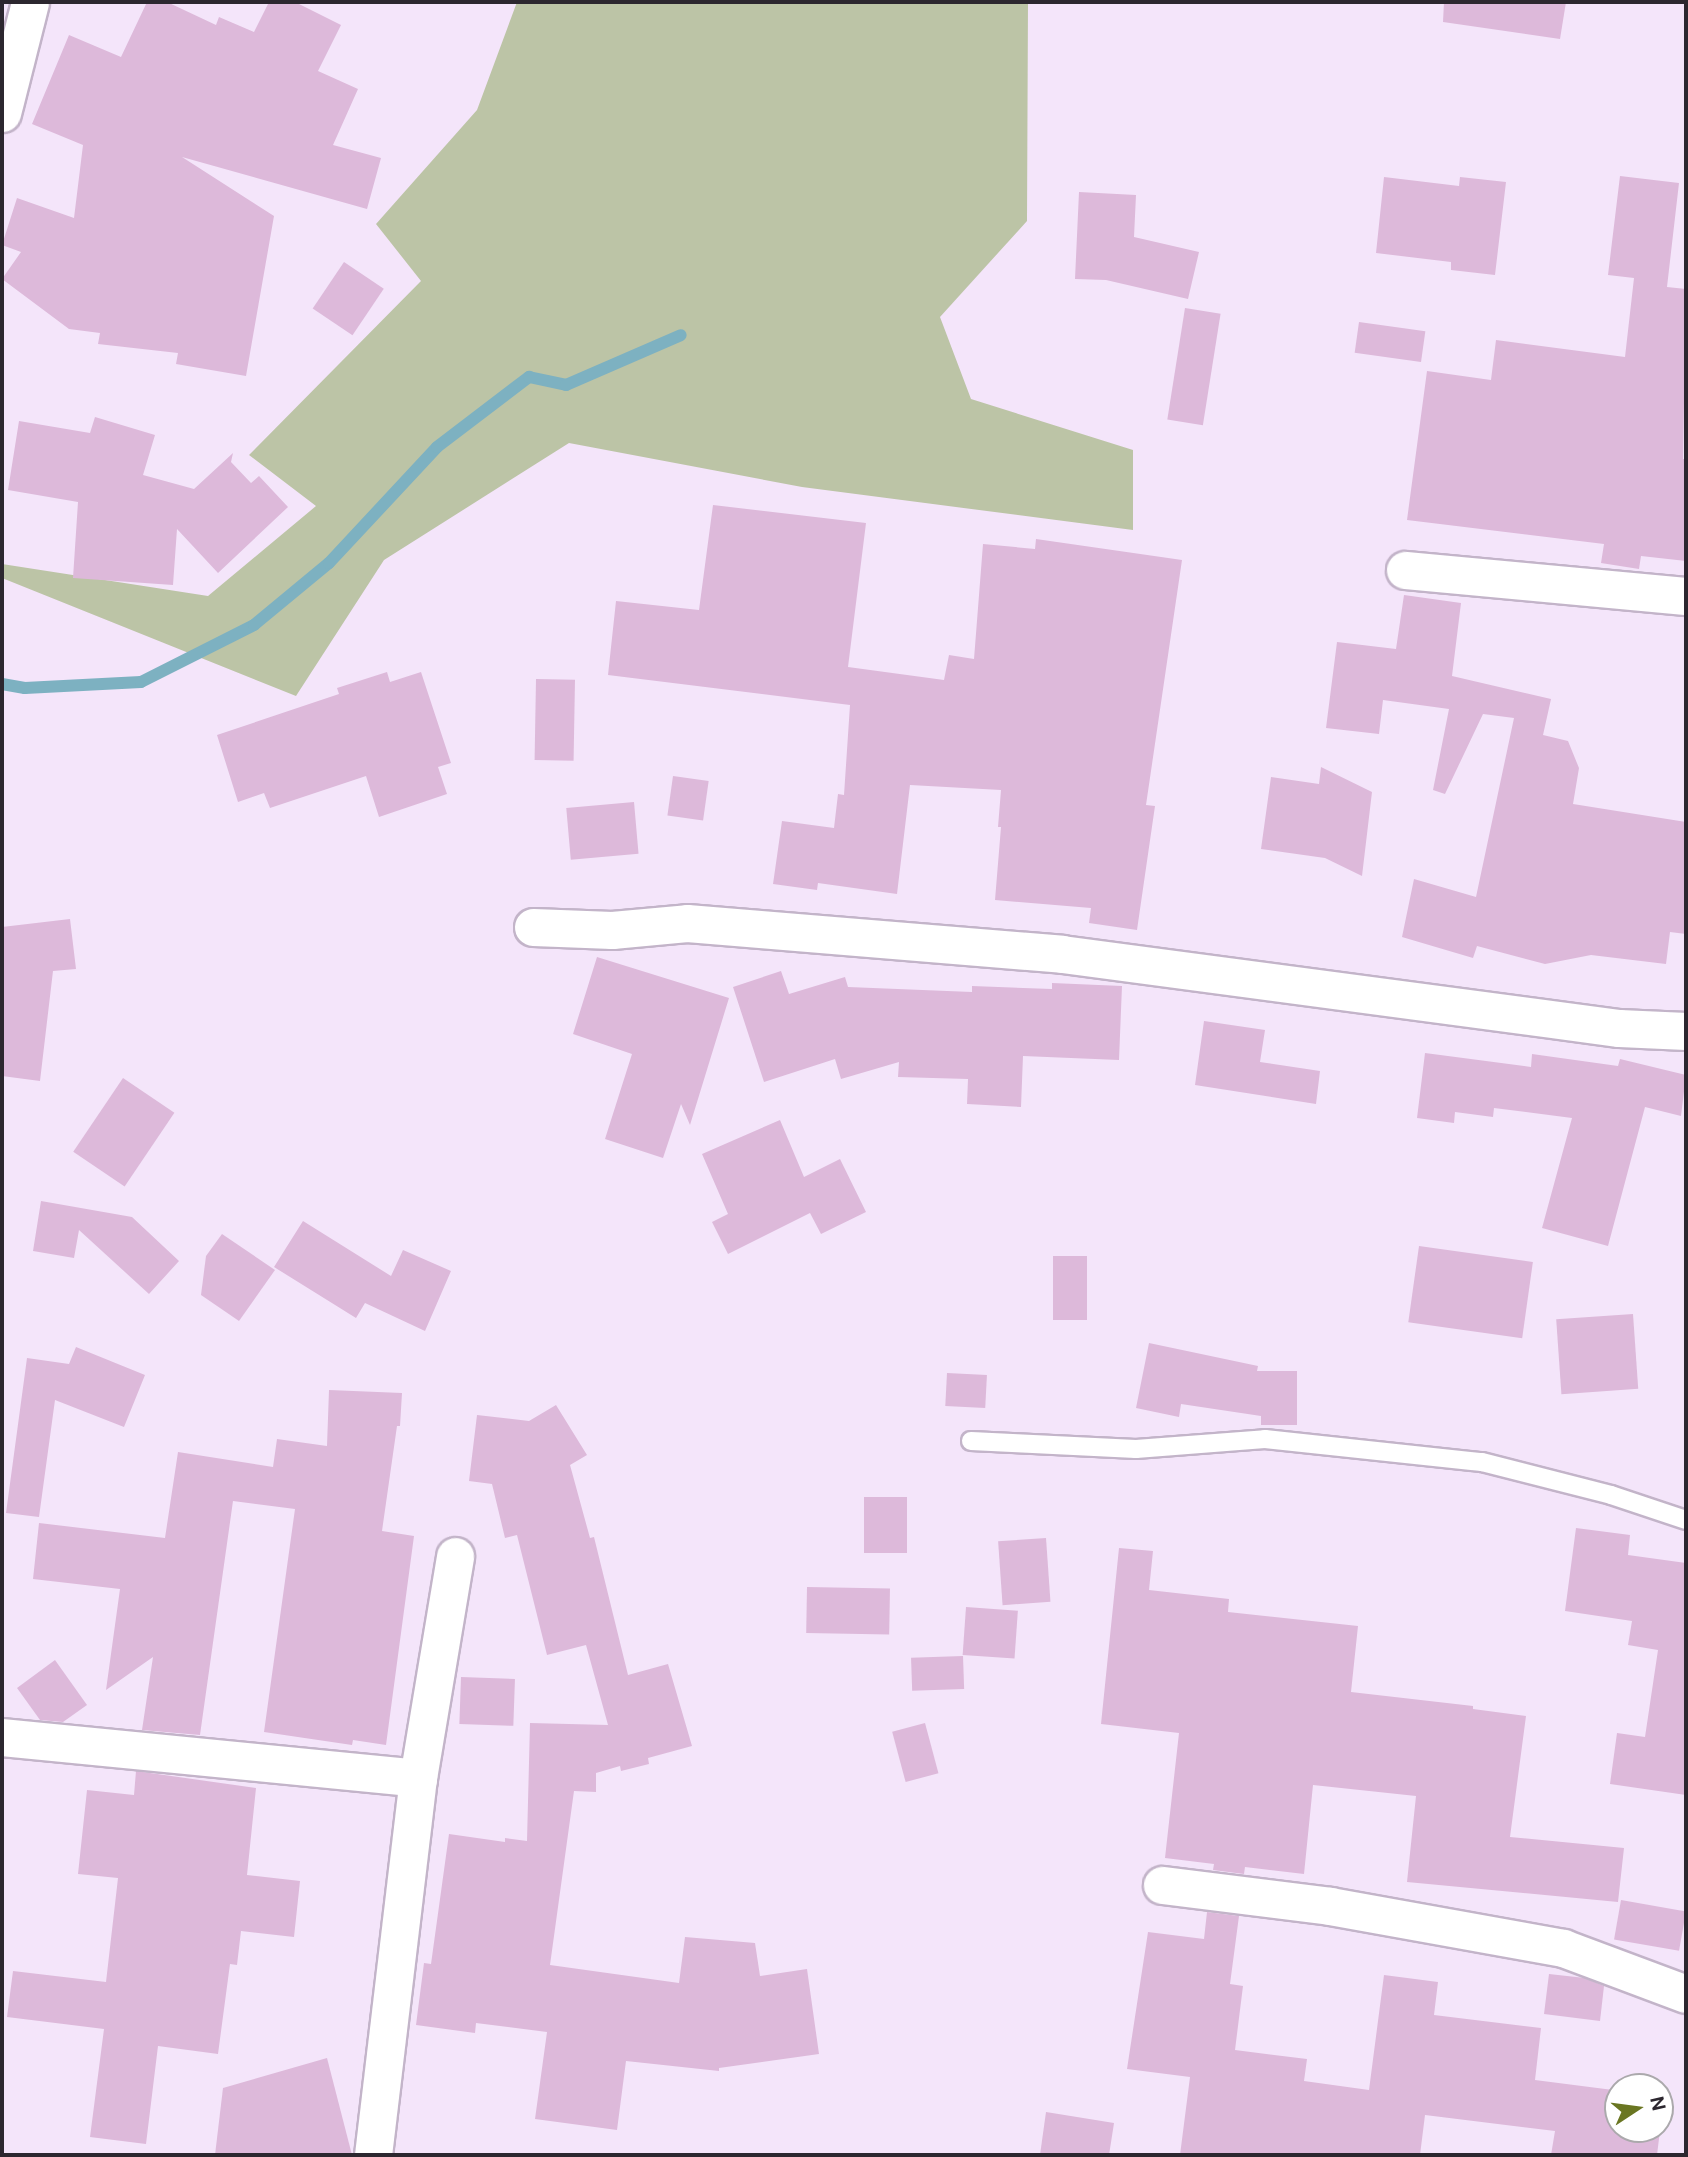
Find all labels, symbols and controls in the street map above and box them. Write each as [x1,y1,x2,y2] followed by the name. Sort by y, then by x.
[1604,2073,1674,2143] north arrow
[1644,2094,1672,2113] text: N

